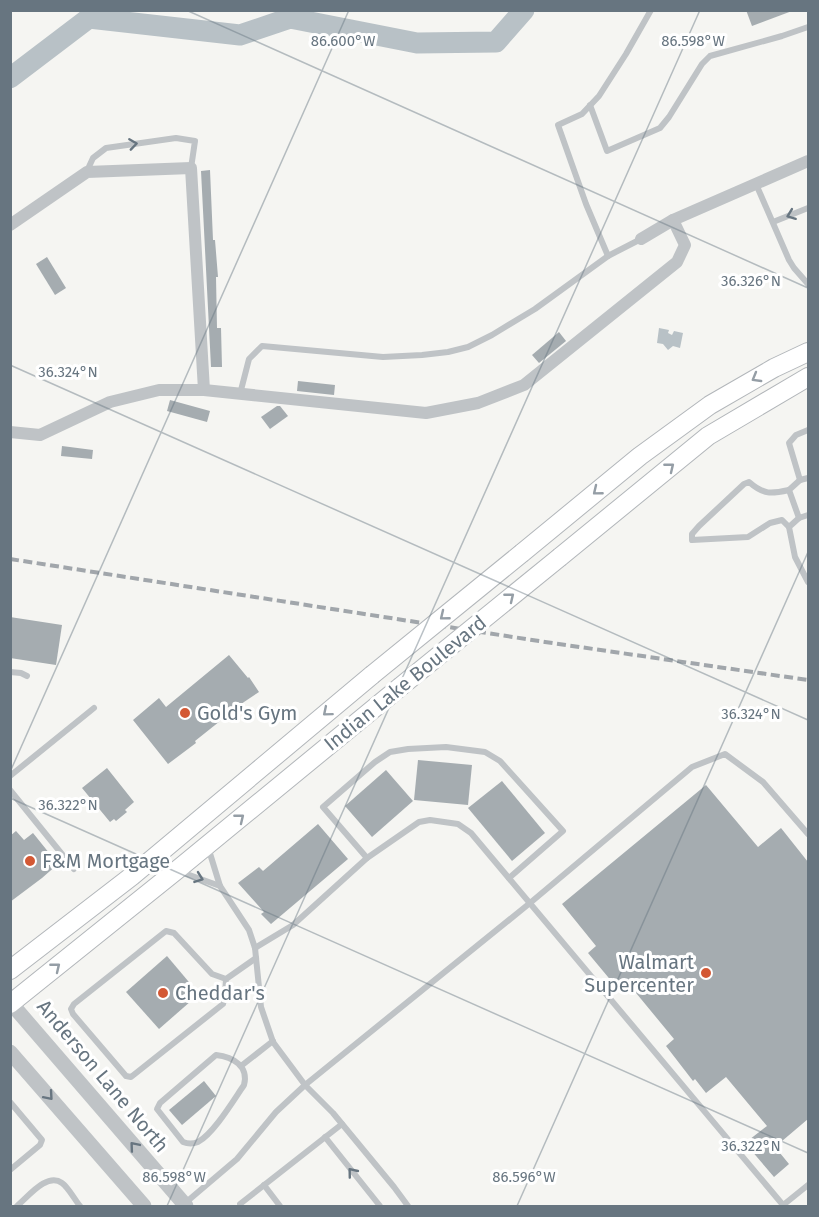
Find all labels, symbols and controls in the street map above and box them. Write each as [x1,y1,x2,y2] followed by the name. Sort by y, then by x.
[311,32,376,50] text: 86.600°W
[661,32,725,50] text: 86.598°W
[128,139,138,151] one-way arrow
[786,207,796,220] one-way arrow
[721,272,781,290] text: 36.326°N
[38,363,98,381] text: 36.324°N
[752,371,762,383] one-way arrow
[663,463,674,474] one-way arrow
[593,484,604,495] one-way arrow
[504,593,515,604] one-way arrow
[440,609,451,620] one-way arrow
[319,610,491,756] street label: Indian Lake Boulevard
[197,701,297,725] place label: Gold's Gym
[323,705,334,716] one-way arrow
[721,705,781,723] text: 36.324°N
[178,706,192,720] marker: Gold's Gym
[38,796,98,814] text: 36.322°N
[233,814,244,825] one-way arrow
[42,849,170,873] place label: F&M Mortgage
[23,854,37,868] marker: F&M Mortgage
[193,871,203,884] one-way arrow
[584,950,695,997] place label: Walmart Supercenter
[49,964,60,975] one-way arrow
[699,966,713,980] marker: Walmart Supercenter
[175,981,265,1005] place label: Cheddar's
[156,986,170,1000] marker: Cheddar's
[32,995,174,1157] street label: Anderson Lane North
[41,1089,52,1100] one-way arrow
[721,1137,781,1155] text: 36.322°N
[131,1142,142,1153] one-way arrow
[349,1167,360,1178] one-way arrow
[142,1168,206,1186] text: 86.598°W
[492,1168,556,1186] text: 86.596°W

